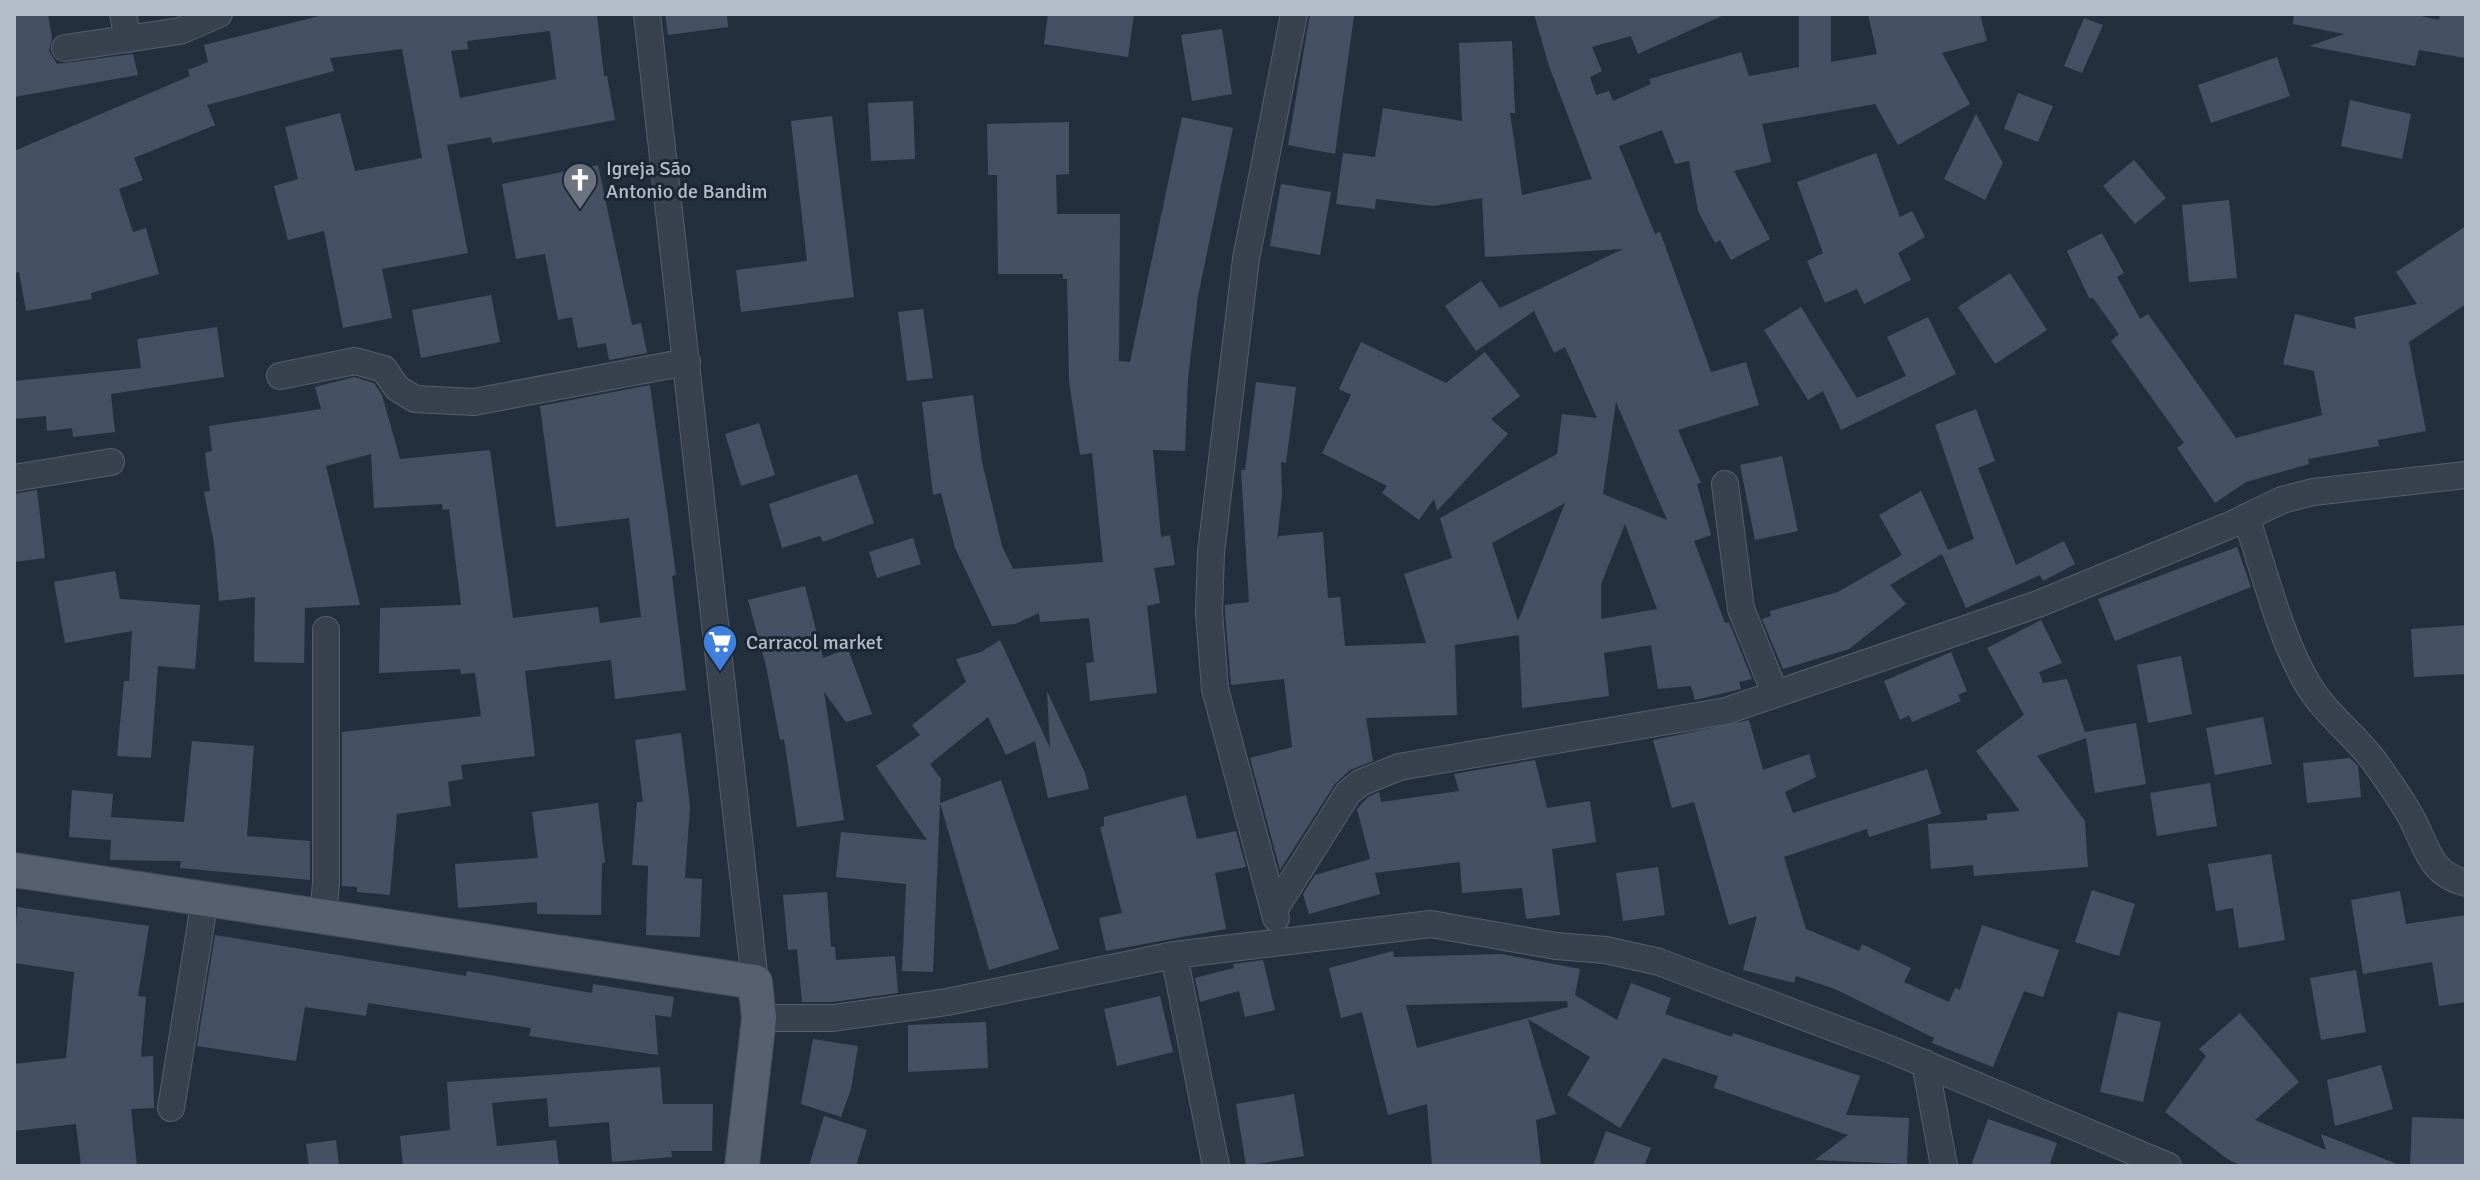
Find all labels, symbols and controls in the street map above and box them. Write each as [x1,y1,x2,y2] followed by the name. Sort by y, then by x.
[606,156,768,204] place label: Igreja São Antonio de Bandim
[561,161,599,211] church icon: Igreja São Antonio de Bandim
[701,623,739,673] supermarket icon: Carracol market
[746,630,883,655] place label: Carracol market

